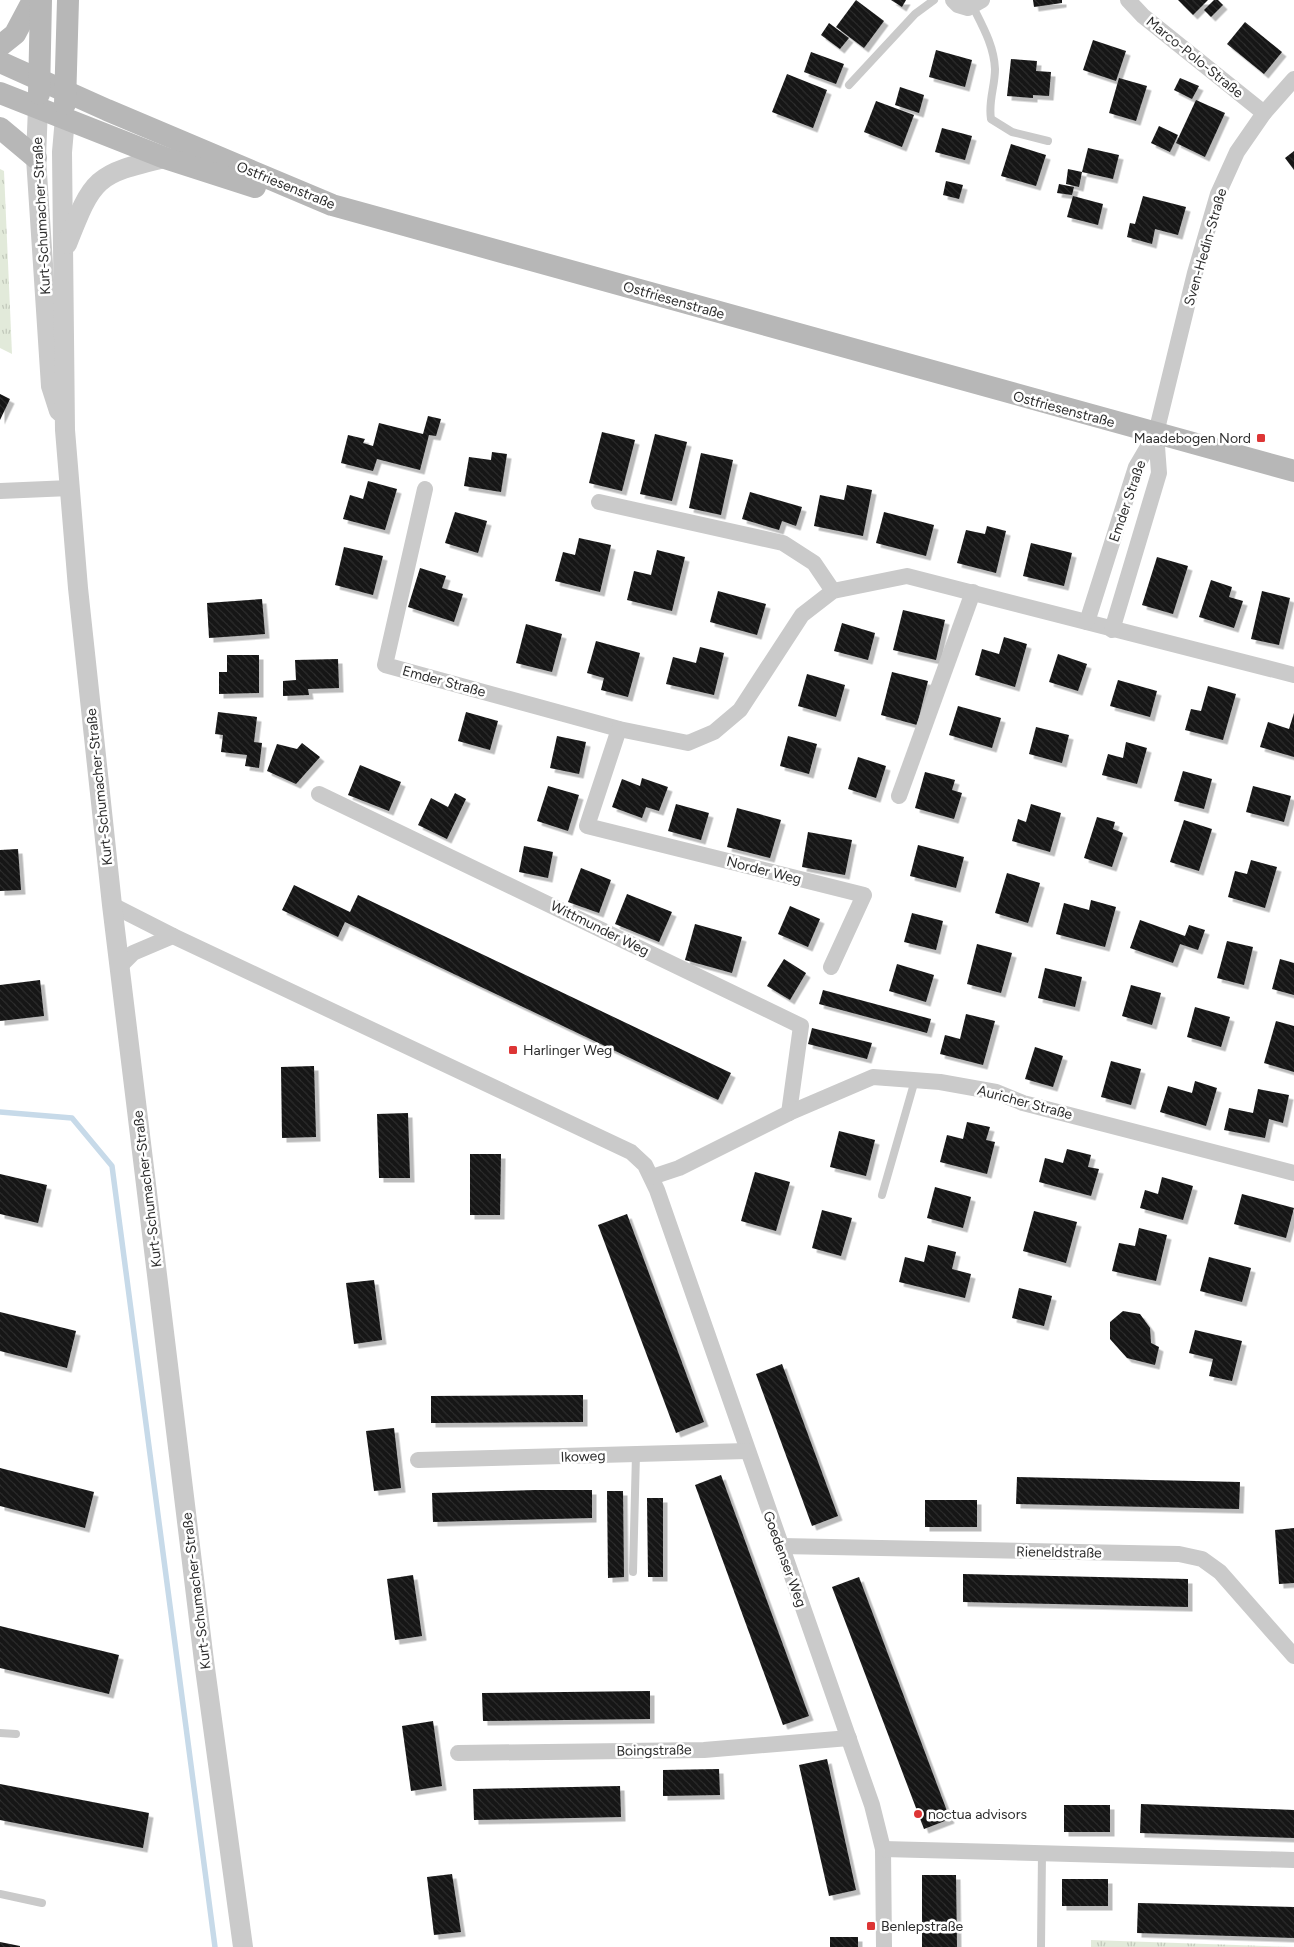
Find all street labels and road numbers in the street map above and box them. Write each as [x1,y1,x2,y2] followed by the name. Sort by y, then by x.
[1143,13,1247,102] street label: Marco-Polo-Straße
[29,136,54,295] street label: Kurt-Schumacher-Straße
[234,158,338,213] street label: Ostfriesenstraße
[1181,186,1231,308] street label: Sven-Hedin-Straße
[621,278,727,323] street label: Ostfriesenstraße
[1011,388,1117,431] street label: Ostfriesenstraße
[1106,458,1150,544] street label: Emder Straße
[400,662,488,701] street label: Emder Straße
[83,707,116,866] street label: Kurt-Schumacher-Straße
[725,853,803,888] street label: Norder Weg
[548,897,652,960] street label: Wittmunder Weg
[975,1082,1075,1123] street label: Auricher Straße
[129,1109,166,1268] street label: Kurt-Schumacher-Straße
[560,1447,606,1466] street label: Ikoweg
[759,1509,810,1610] street label: Goedenser Weg
[178,1511,215,1670] street label: Kurt-Schumacher-Straße
[1016,1543,1102,1562] street label: Rieneldstraße
[616,1741,692,1760] street label: Boingstraße

